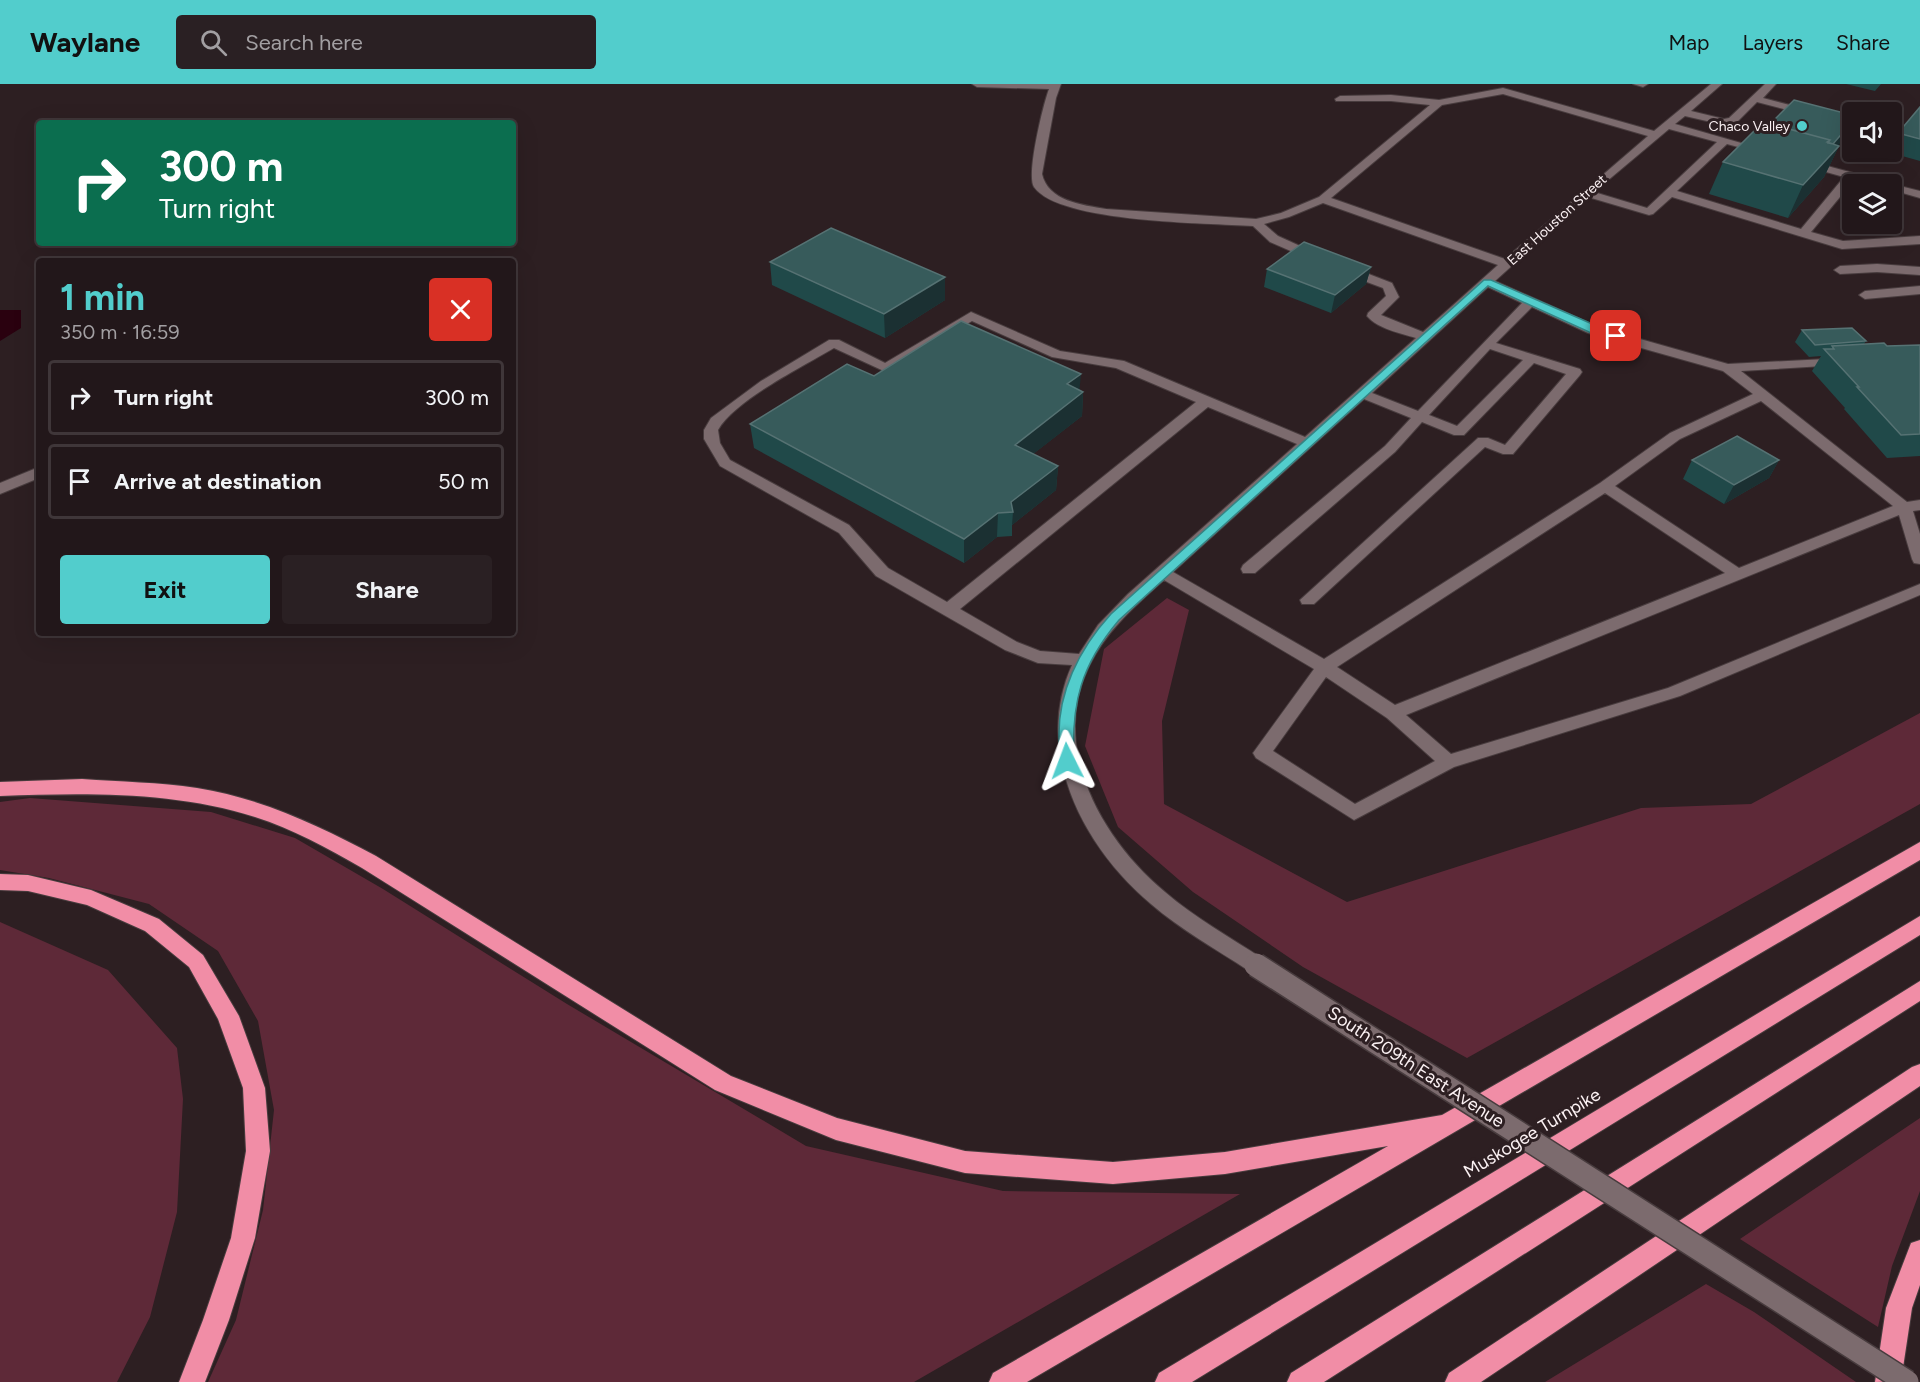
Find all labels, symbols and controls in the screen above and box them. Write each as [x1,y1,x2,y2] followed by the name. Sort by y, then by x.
[176,15,596,69] search box
[30,25,140,59] text: Waylane
[197,26,230,59] icon: search
[245,29,363,56] text: Search here
[1669,30,1709,55] text: Map
[1742,30,1803,55] text: Layers
[1836,30,1890,55] text: Share
[1842,102,1902,234] map controls
[1842,102,1902,162] button: sound
[1709,118,1791,135] place label: Chaco Valley
[1795,119,1809,133] marker: Chaco Valley
[159,141,283,192] text: 300 m
[60,144,138,222] icon: right
[1504,171,1610,269] street label: East Houston Street
[1842,174,1902,234] button: layers
[159,192,275,225] text: Turn right
[60,276,145,319] text: 1 min
[429,278,492,341] button: close
[1590,310,1641,361] pin
[1599,319,1632,352] icon: arrive
[60,320,180,344] text: 350 m · 16:59
[63,381,96,414] icon: right
[114,384,213,411] text: Turn right
[425,384,489,411] text: 300 m
[63,465,96,498] icon: arrive
[114,468,322,495] text: Arrive at destination
[438,468,489,495] text: 50 m
[60,555,270,624] button: Exit
[282,555,492,624] button: Share
[1035,729,1099,793] position arrow
[1324,1002,1509,1132] street label: South 209th East Avenue
[1460,1083,1605,1183] street label: Muskogee Turnpike

